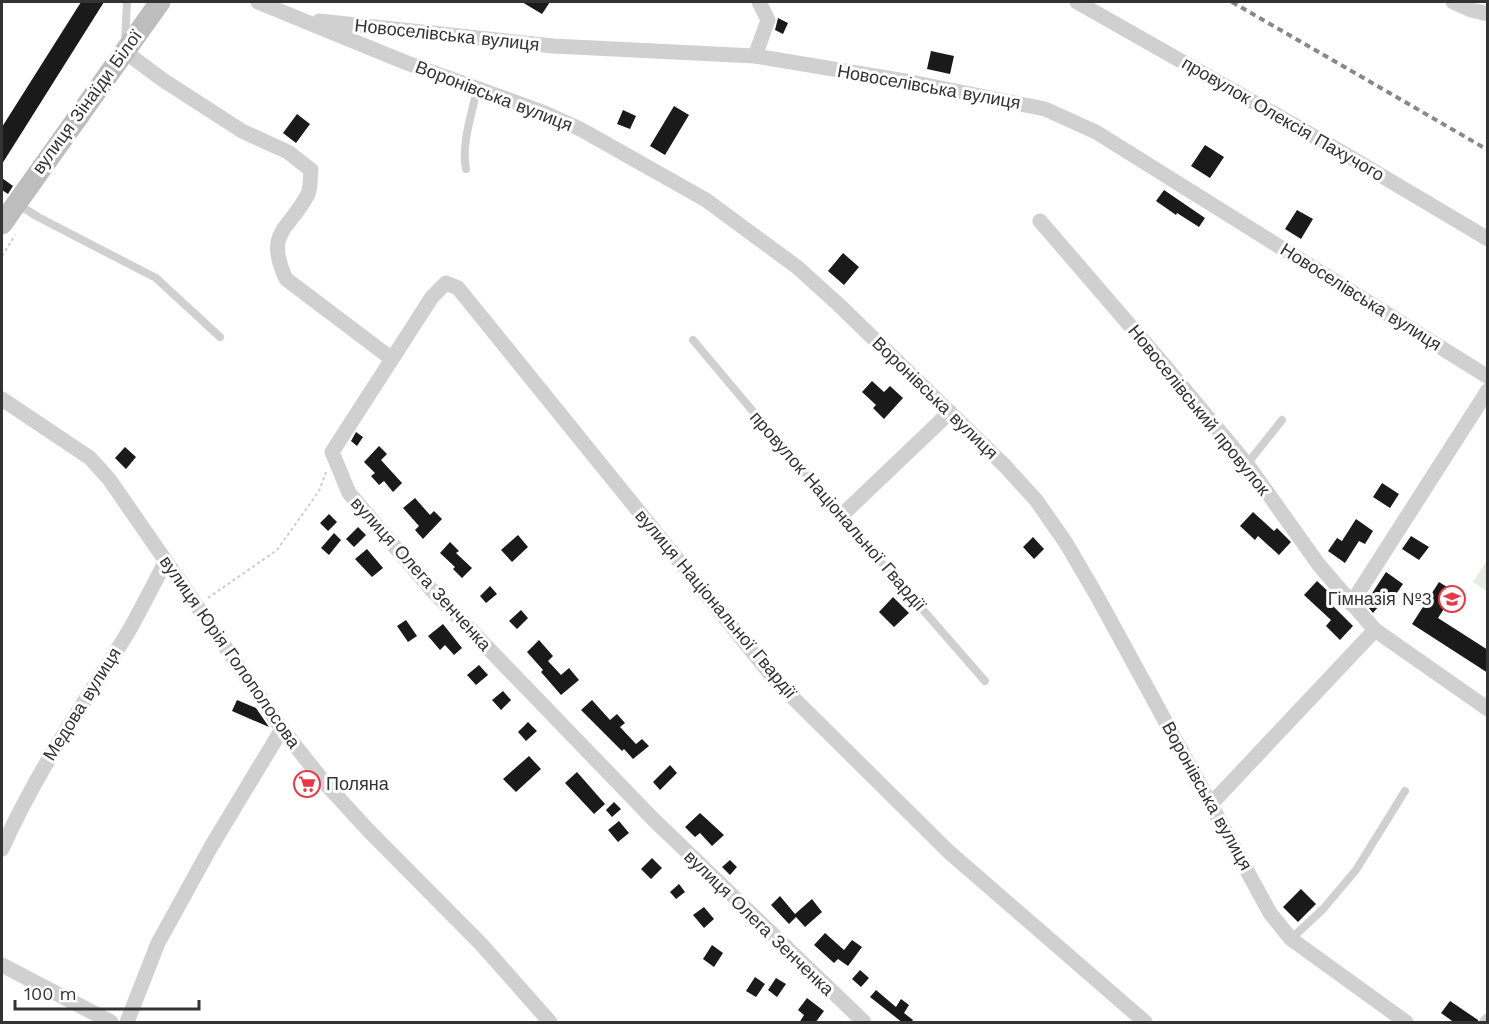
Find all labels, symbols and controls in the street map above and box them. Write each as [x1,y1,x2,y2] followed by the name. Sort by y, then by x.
[354,14,541,55] street label: Новоселівська вулиця
[27,26,146,178] street label: вулиця Зінаїди Білої
[1178,52,1388,185] street label: провулок Олексія Пахучого
[413,56,576,135] street label: Воронівська вулиця
[836,60,1022,113] street label: Новоселівська вулиця
[1277,238,1446,355] street label: Новоселівська вулиця
[1124,320,1275,499] street label: Новоселівський провулок
[868,332,1003,463] street label: Воронівська вулиця
[746,407,931,615] street label: провулок Національної Гвардії
[347,492,497,656] street label: вулиця Олега Зенченка
[631,505,802,702] street label: вулиця Національної Гвардії
[156,551,306,753] street label: вулиця Юрія Голополосова
[1437,584,1467,614] school or university icon: Гімназія №3
[1328,588,1432,609] place label: Гімназія №3
[38,643,125,764] street label: Медова вулиця
[1158,718,1257,874] street label: Воронівська вулиця
[292,769,322,799] supermarket icon: Поляна
[326,773,390,794] place label: Поляна
[680,846,839,1000] street label: вулиця Олега Зенченка
[15,973,200,1011] scale bar
[24,983,77,1004] text: 100 m

